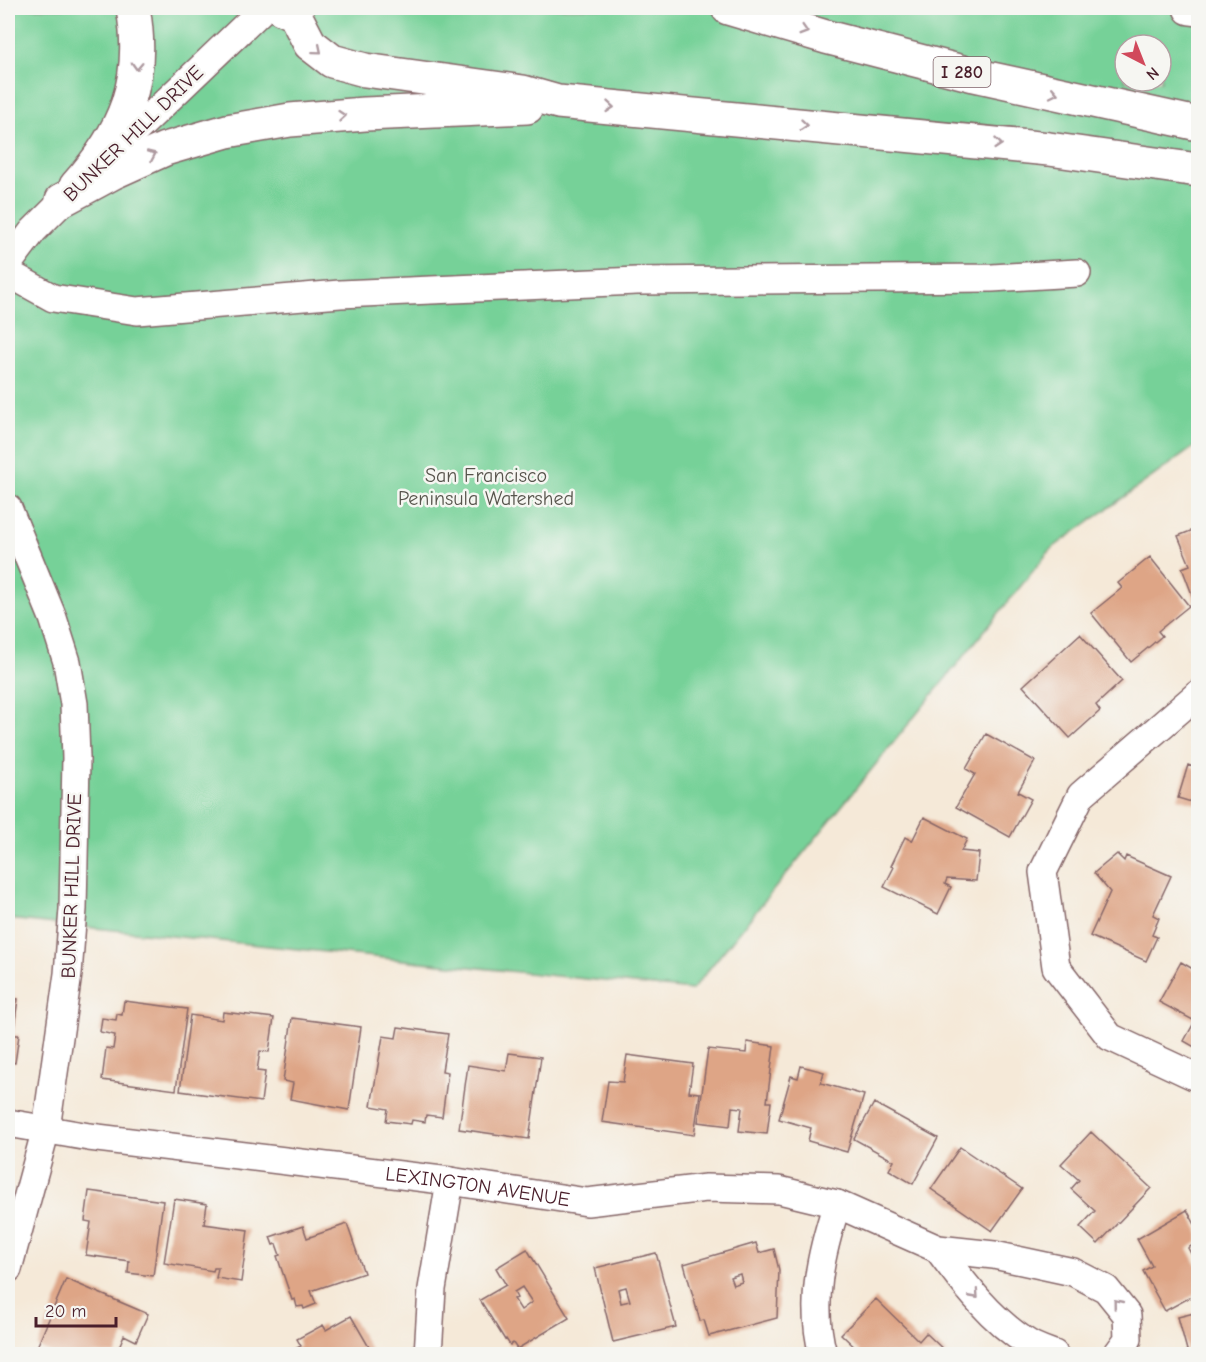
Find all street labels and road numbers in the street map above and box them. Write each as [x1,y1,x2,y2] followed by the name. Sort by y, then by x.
[934,57,990,87] road number: I 280
[59,61,208,206] street label: BUNKER HILL DRIVE
[57,793,86,979] street label: BUNKER HILL DRIVE
[384,1162,571,1211] street label: LEXINGTON AVENUE

